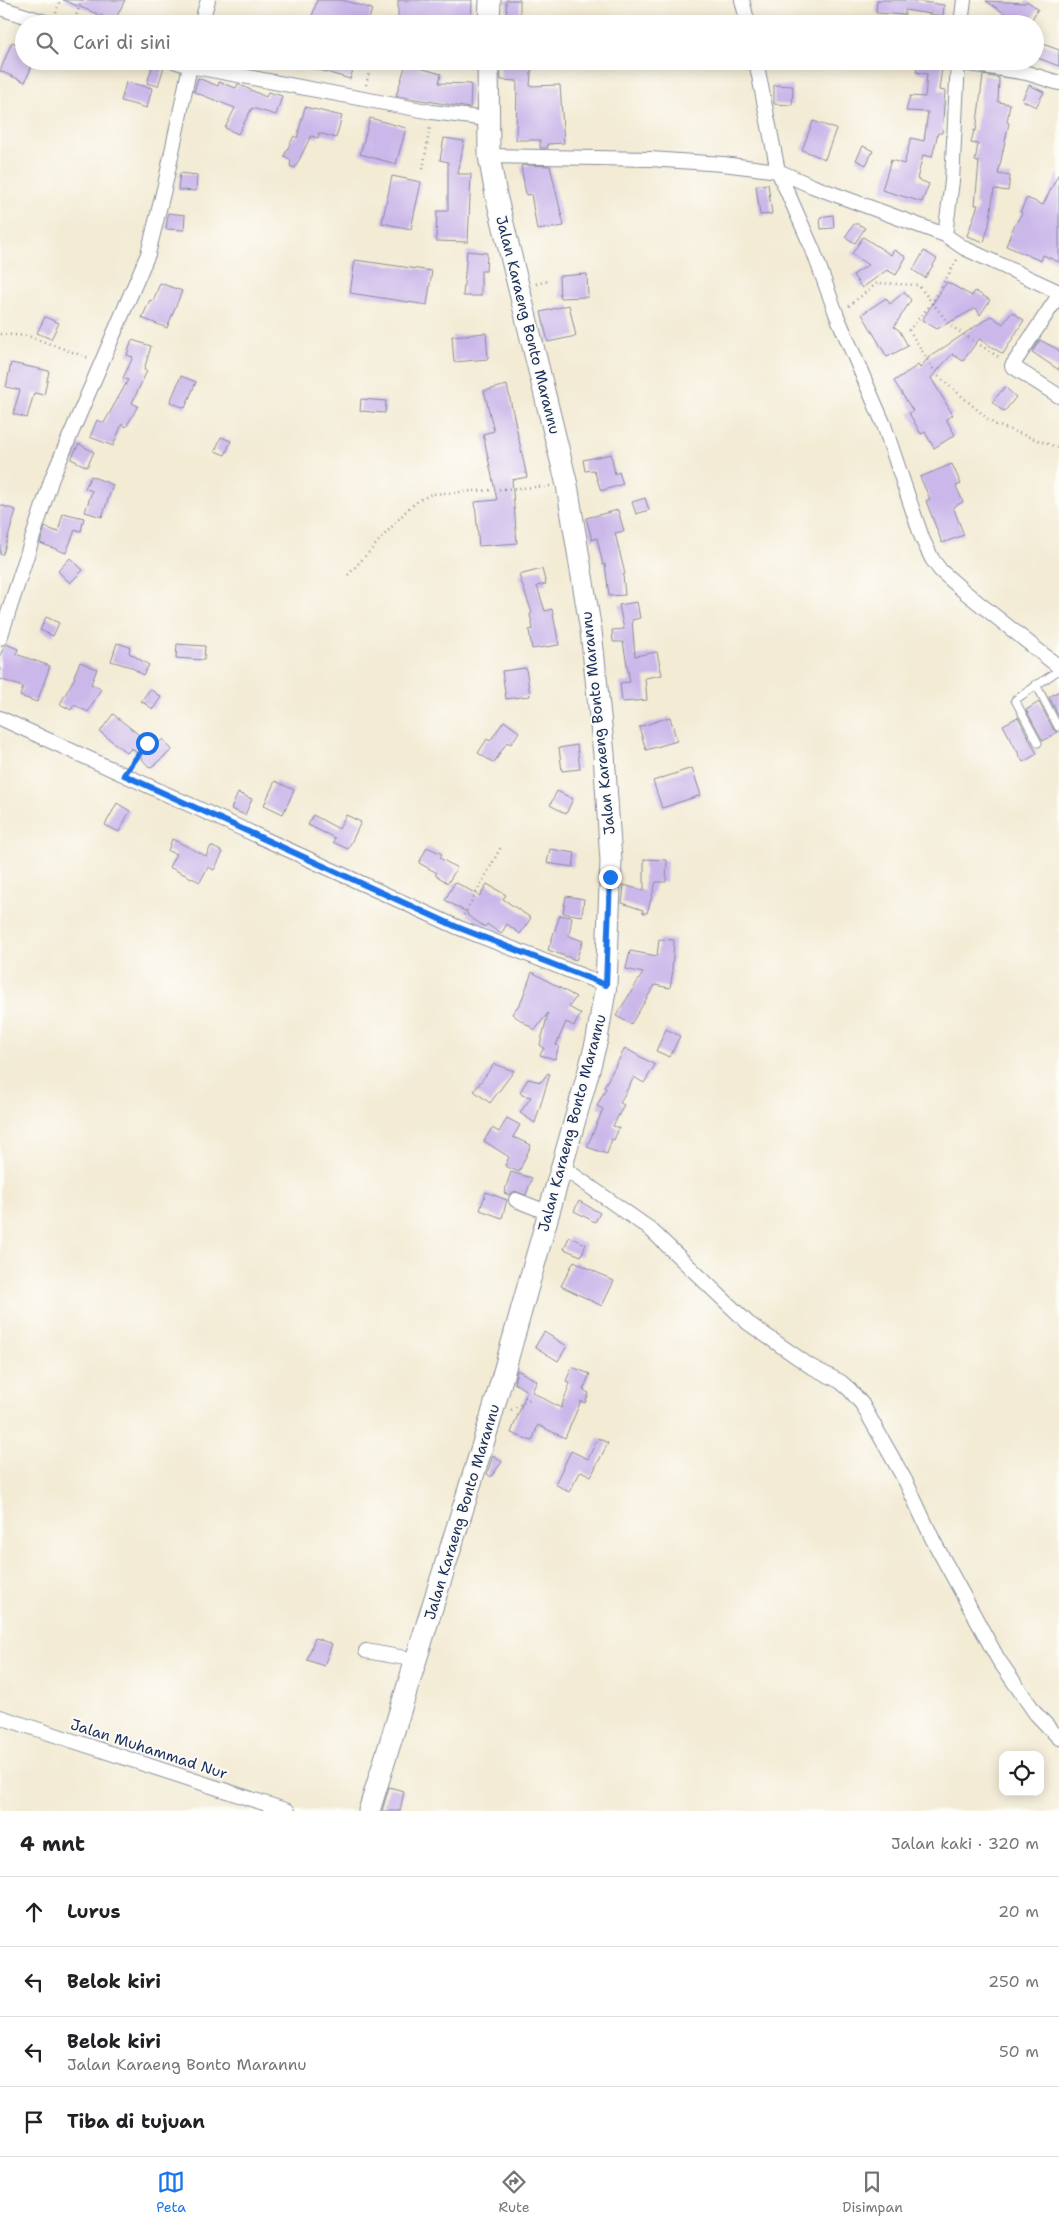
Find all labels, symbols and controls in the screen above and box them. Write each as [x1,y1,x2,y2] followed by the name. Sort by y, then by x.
[15,15,1044,70] search box
[33,29,61,57] icon: search
[73,30,171,55] text: Cari di sini
[491,214,565,436] street label: Jalan Karaeng Bonto Marannu
[576,610,620,836] street label: Jalan Karaeng Bonto Marannu
[136,732,159,755] route start
[599,866,622,889] route end
[533,1012,611,1234] street label: Jalan Karaeng Bonto Marannu
[420,1402,504,1622] street label: Jalan Karaeng Bonto Marannu
[68,1714,230,1784] street label: Jalan Muhammad Nur
[999,1751,1044,1796] map controls
[999,1751,1044,1796] button: locate
[20,1830,85,1858] text: 4 mnt
[891,1833,1039,1854] text: Jalan kaki · 320 m
[20,1898,48,1926] icon: ahead
[67,1899,121,1924] text: Lurus
[998,1901,1039,1922] text: 20 m
[20,1968,48,1996] icon: left
[67,1969,161,1994] text: Belok kiri
[988,1971,1039,1992] text: 250 m
[67,2029,161,2054] text: Belok kiri
[20,2038,48,2066] icon: left
[999,2041,1039,2062] text: 50 m
[67,2054,307,2075] text: Jalan Karaeng Bonto Marannu
[20,2108,48,2136] icon: arrive
[67,2109,205,2134] text: Tiba di tujuan
[156,2168,186,2216] tab: Peta
[499,2168,530,2216] tab: Rute
[842,2168,903,2216] tab: Disimpan

